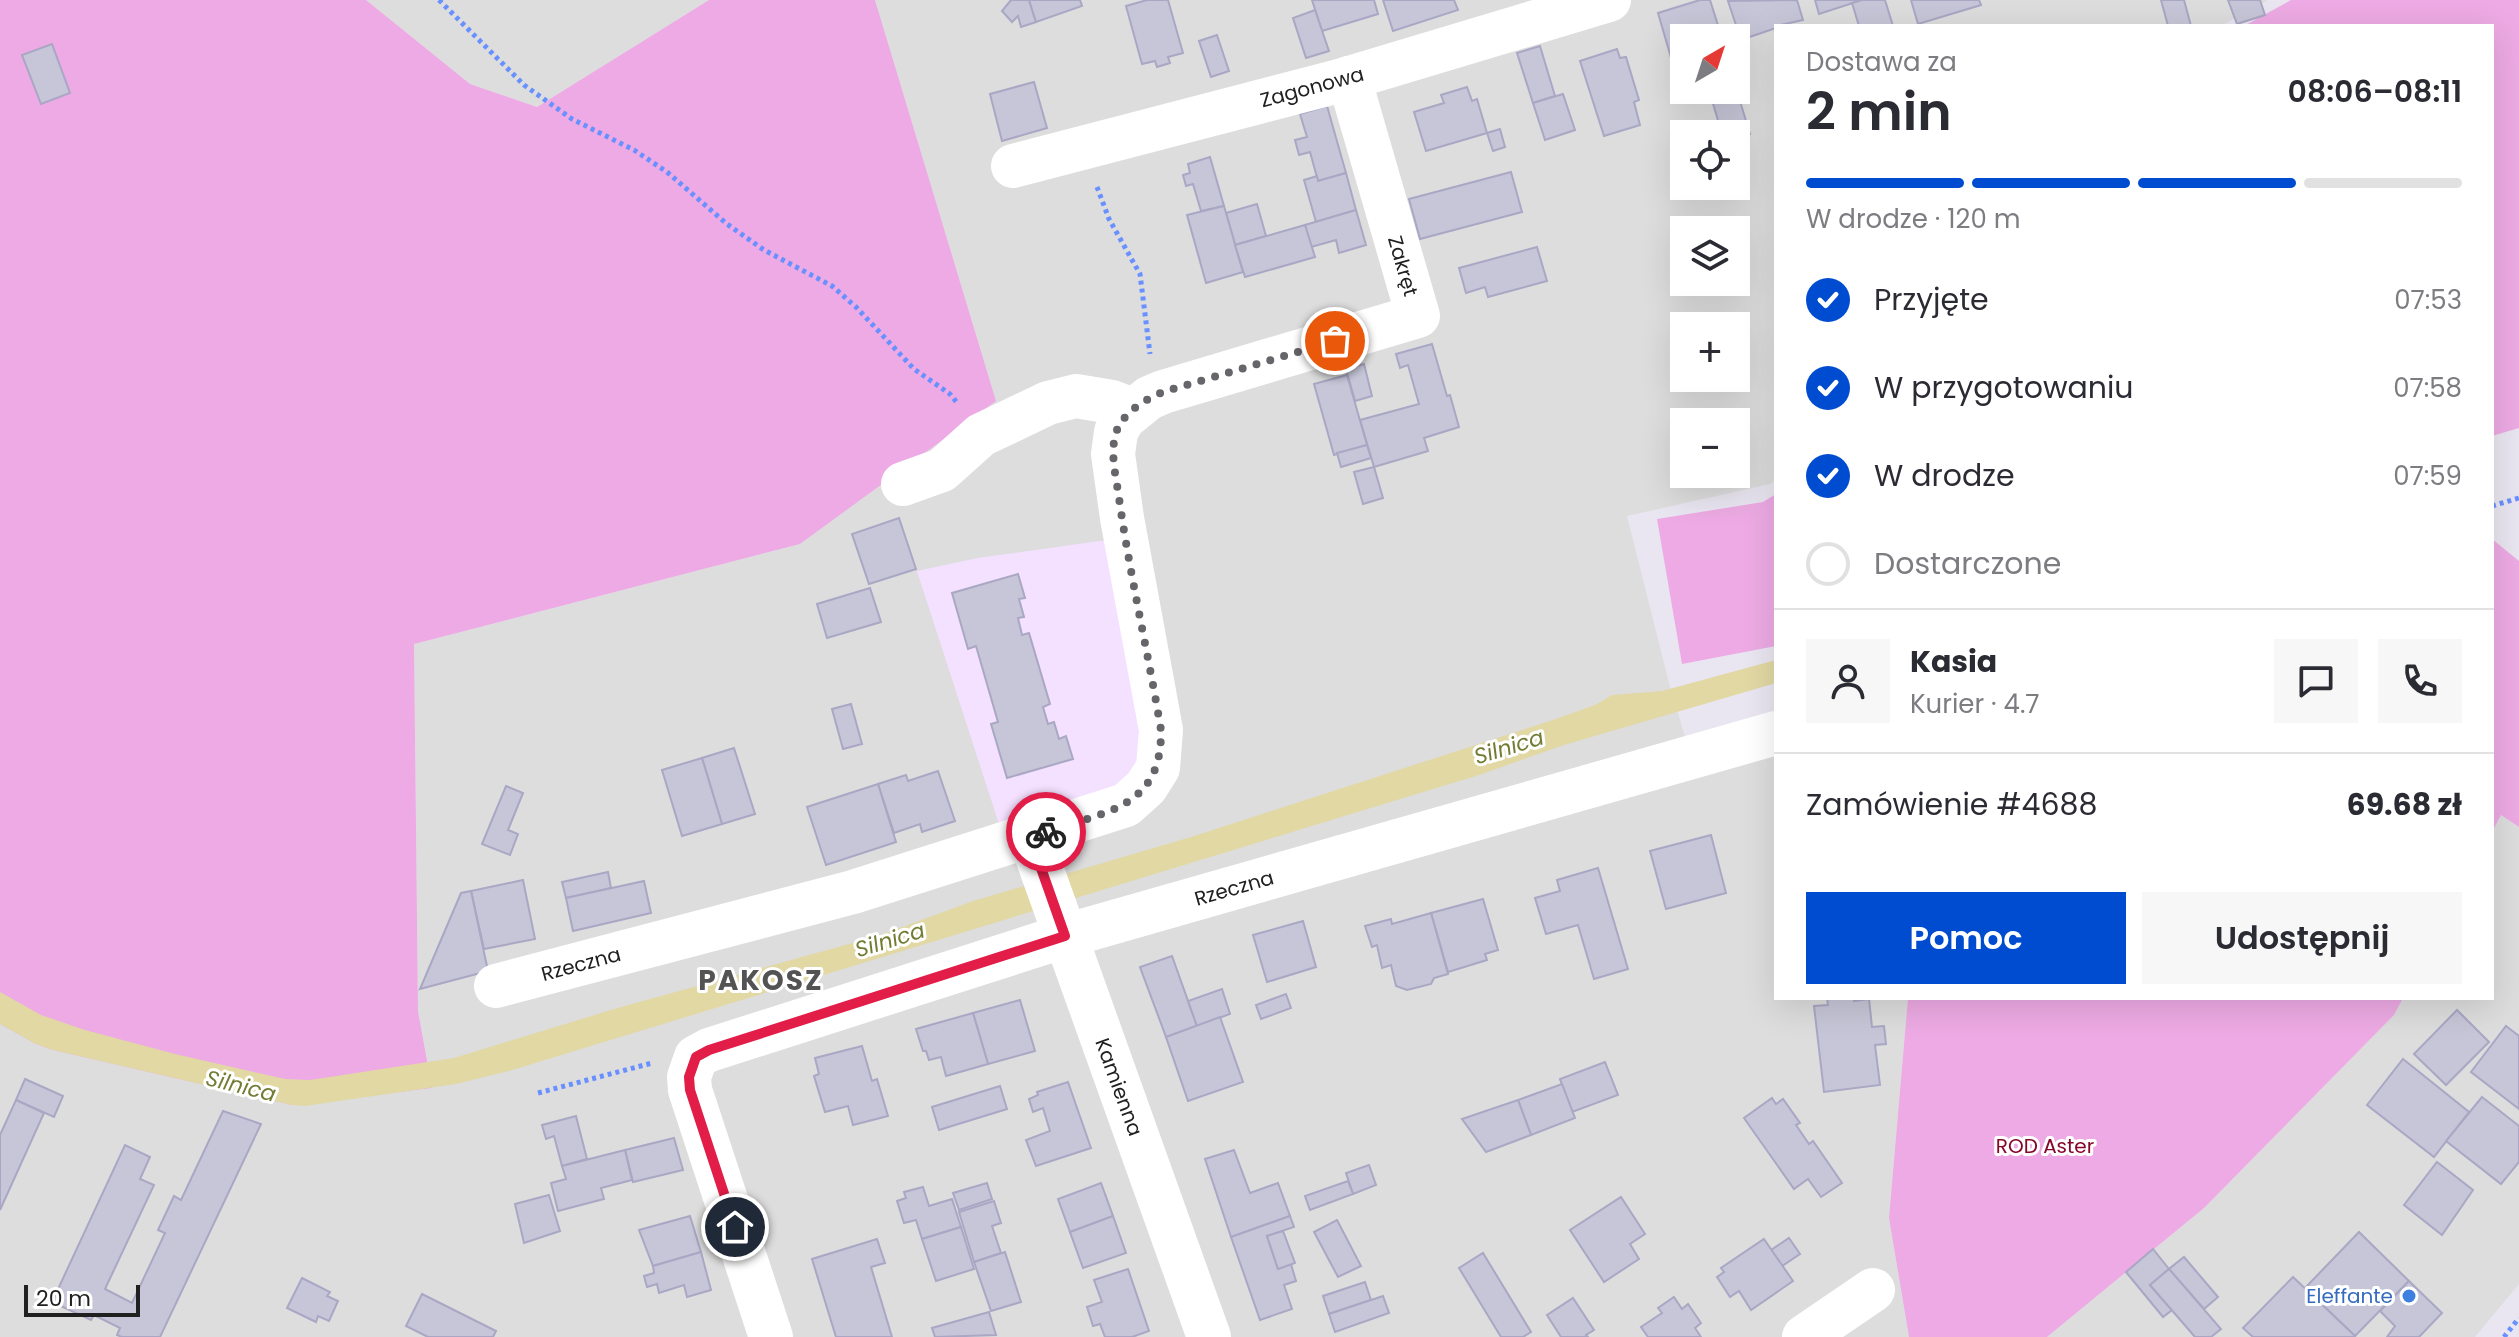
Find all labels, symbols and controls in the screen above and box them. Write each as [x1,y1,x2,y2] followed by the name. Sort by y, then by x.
[1670,24,1750,104] north arrow
[1670,24,1750,488] map controls
[1806,44,1957,80] text: Dostawa za
[1257,60,1367,114] street label: Zagonowa
[2288,70,2462,113] text: 08:06–08:11
[1806,75,1952,148] text: 2 min
[1670,120,1750,200] button: locate
[1806,201,2020,237] text: W drodze · 120 m
[1670,216,1750,296] button: layers
[1381,232,1425,300] street label: Zakręt
[1806,278,1850,322] icon: check
[1874,278,1989,321] text: Przyjęte
[2394,282,2462,318] text: 07:53
[1301,307,1369,375] pin
[1670,312,1750,392] button: +
[1313,319,1357,363] icon: bag
[1806,366,1850,410] icon: check
[1874,366,2134,409] text: W przygotowaniu
[2393,370,2462,406] text: 07:58
[1670,408,1750,488] button: −
[1806,454,1850,498] icon: check
[1874,454,2015,497] text: W drodze
[2393,458,2462,494] text: 07:59
[1874,542,2061,585] text: Dostarczone
[1806,639,1890,723] button: person
[2274,639,2358,723] button: chat
[2378,639,2462,723] button: phone
[1910,640,1997,683] text: Kasia
[1910,686,2040,722] text: Kurier · 4.7
[1470,722,1548,772] water label: Silnica
[1806,783,2097,826] text: Zamówienie #4688
[2347,783,2462,826] text: 69.68 zł
[1006,792,1086,872] courier
[1024,810,1068,854] icon: bike
[1191,863,1277,913] street label: Rzeczna
[1806,892,2126,984] button: Pomoc
[2142,892,2462,984] button: Udostępnij
[851,915,929,965] water label: Silnica
[538,940,624,988] street label: Rzeczna
[698,961,824,1000] district label: PAKOSZ
[1088,1034,1150,1140] street label: Kamienna
[203,1062,279,1110] water label: Silnica
[1996,1132,2094,1160] park label: ROD Aster
[701,1193,769,1261] pin
[713,1205,757,1249] icon: home
[24,1281,140,1317] scale bar
[2306,1282,2393,1310] place label: Eleffante
[36,1283,91,1314] text: 20 m
[2400,1287,2418,1305] marker: Eleffante

